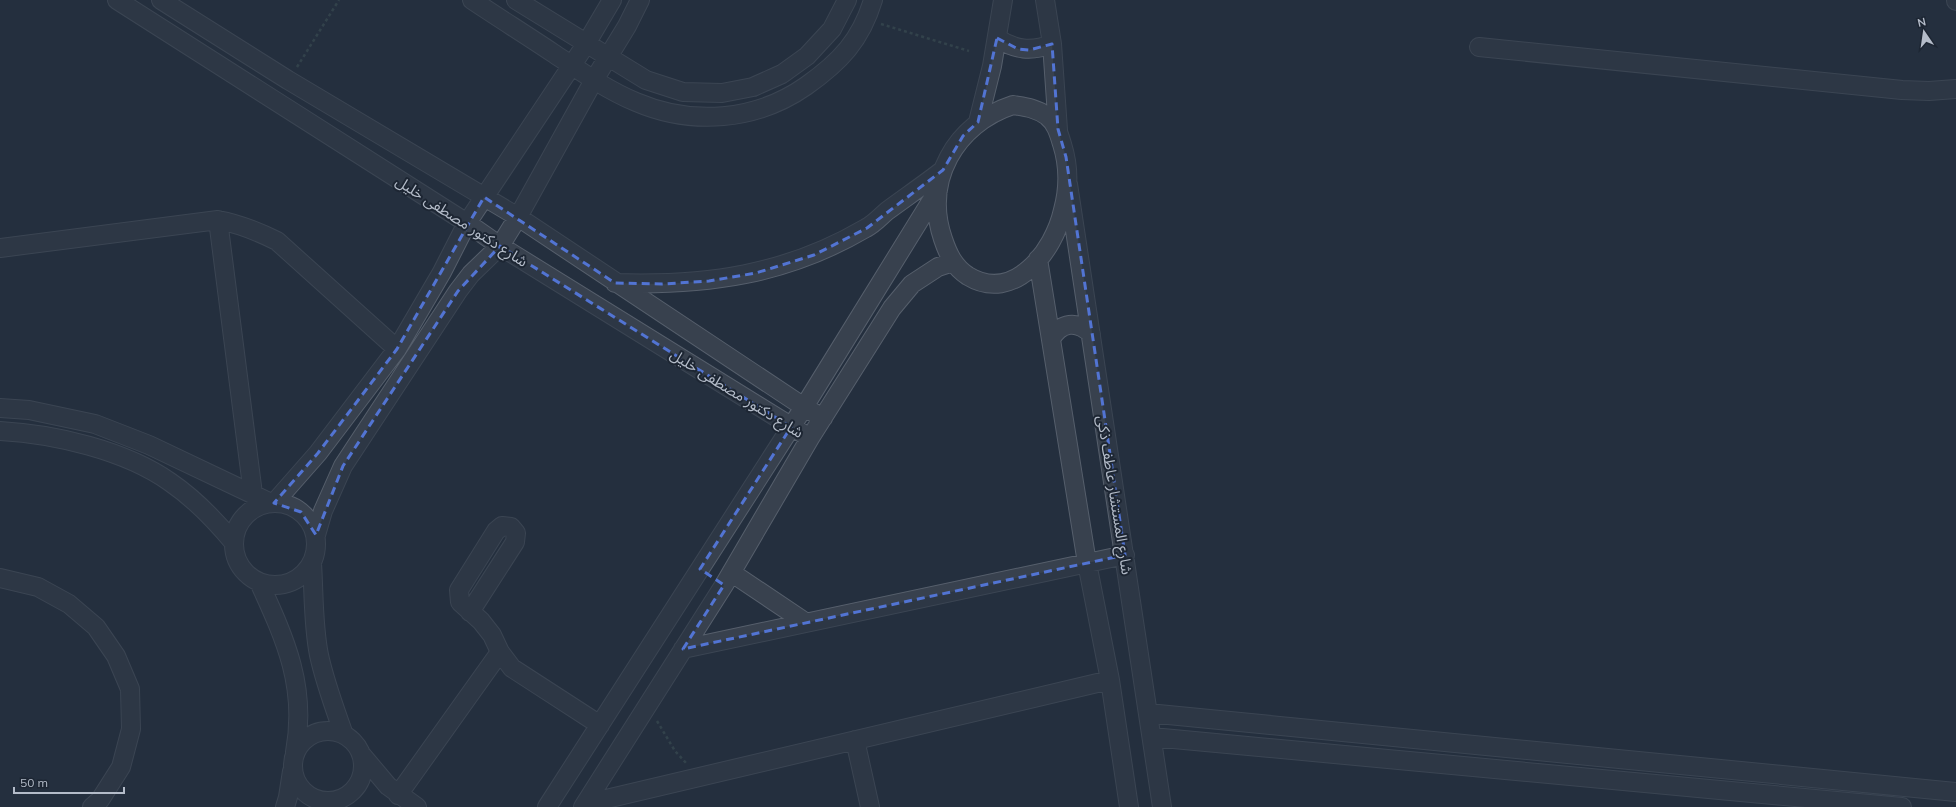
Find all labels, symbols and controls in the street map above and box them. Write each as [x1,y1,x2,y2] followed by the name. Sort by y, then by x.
[1904,12,1944,52] north arrow
[1916,15,1927,30] text: N
[391,171,532,273] street label: شارع دكتور مصطفى خليل
[665,344,807,444] street label: شارع دكتور مصطفى خليل
[1090,414,1137,577] street label: شارع المستشار عاطف ذكى
[14,769,124,795] scale bar
[20,775,48,790] text: 50 m

